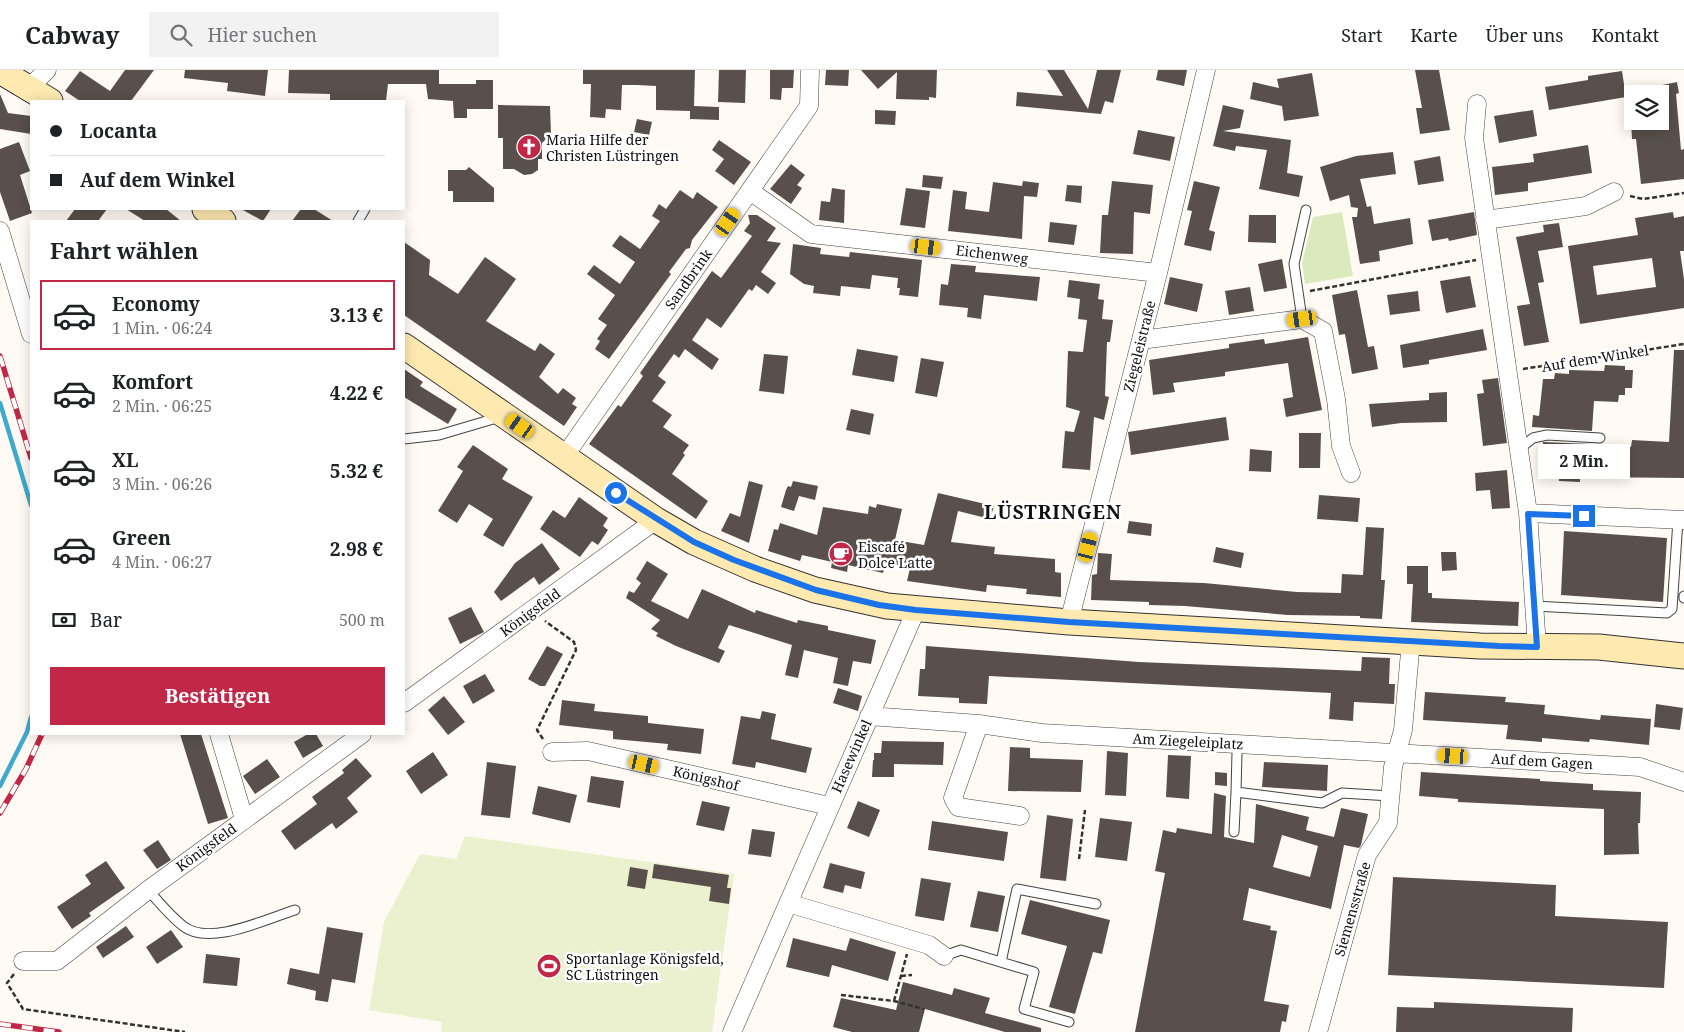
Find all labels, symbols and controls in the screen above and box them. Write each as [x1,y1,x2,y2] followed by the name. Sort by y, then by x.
[149,12,499,57] search box
[25,18,119,51] text: Cabway
[167,21,195,49] icon: search
[207,22,317,48] text: Hier suchen
[1341,23,1382,47] text: Start
[1410,23,1458,47] text: Karte
[1486,23,1563,47] text: Über uns
[1591,23,1659,47] text: Kontakt
[1624,85,1669,130] map controls
[1624,85,1669,130] button: layers
[80,118,157,144] text: Locanta
[546,130,679,165] place label: Maria Hilfe der Christen Lüstringen
[516,134,542,160] church icon: Maria Hilfe der Christen Lüstringen
[80,167,235,193] text: Auf dem Winkel
[713,205,742,239] car
[50,235,199,265] text: Fahrt wählen
[910,238,941,256] car
[955,240,1030,268] street label: Eichenweg
[660,244,716,313] street label: Sandbrink
[112,291,200,317] text: Economy
[52,293,97,338] icon: car
[1118,298,1160,394] street label: Ziegeleistraße
[330,302,383,328] text: 3.13 €
[1286,309,1317,329] car
[112,317,212,339] text: 1 Min. · 06:24
[1540,340,1651,376] street label: Auf dem Winkel
[112,369,193,395] text: Komfort
[52,371,97,416] icon: car
[330,380,383,406] text: 4.22 €
[112,395,212,417] text: 2 Min. · 06:25
[503,411,536,441] car
[1538,444,1630,478] callout: 2 Min.
[112,447,138,473] text: XL
[52,449,97,494] icon: car
[1559,450,1609,472] text: 2 Min.
[330,458,383,484] text: 5.32 €
[112,473,212,495] text: 3 Min. · 06:26
[605,482,627,504] route start
[984,499,1122,525] district label: LÜSTRINGEN
[1573,505,1595,527] route end
[112,525,171,551] text: Green
[52,527,97,572] icon: car
[1077,531,1098,563] car
[330,536,383,562] text: 2.98 €
[858,537,933,572] place label: Eiscafé Dolce Latte
[828,541,854,567] cafe icon: Eiscafé Dolce Latte
[112,551,212,573] text: 4 Min. · 06:27
[496,583,564,640] street label: Königsfeld
[50,606,78,634] icon: cash
[90,607,122,633] text: Bar
[339,609,385,631] text: 500 m
[50,667,385,725] button: Bestätigen
[826,716,876,796] street label: Hasewinkel
[1132,729,1244,753] street label: Am Ziegeleiplatz
[1437,748,1468,764] car
[1490,749,1594,773] street label: Auf dem Gagen
[627,753,660,775] car
[671,761,743,795] street label: Königshof
[172,818,240,875] street label: Königsfeld
[1329,859,1375,959] street label: Siemensstraße
[566,949,724,984] place label: Sportanlage Königsfeld, SC Lüstringen
[536,953,562,979] sports icon: Sportanlage Königsfeld, SC Lüstringen

